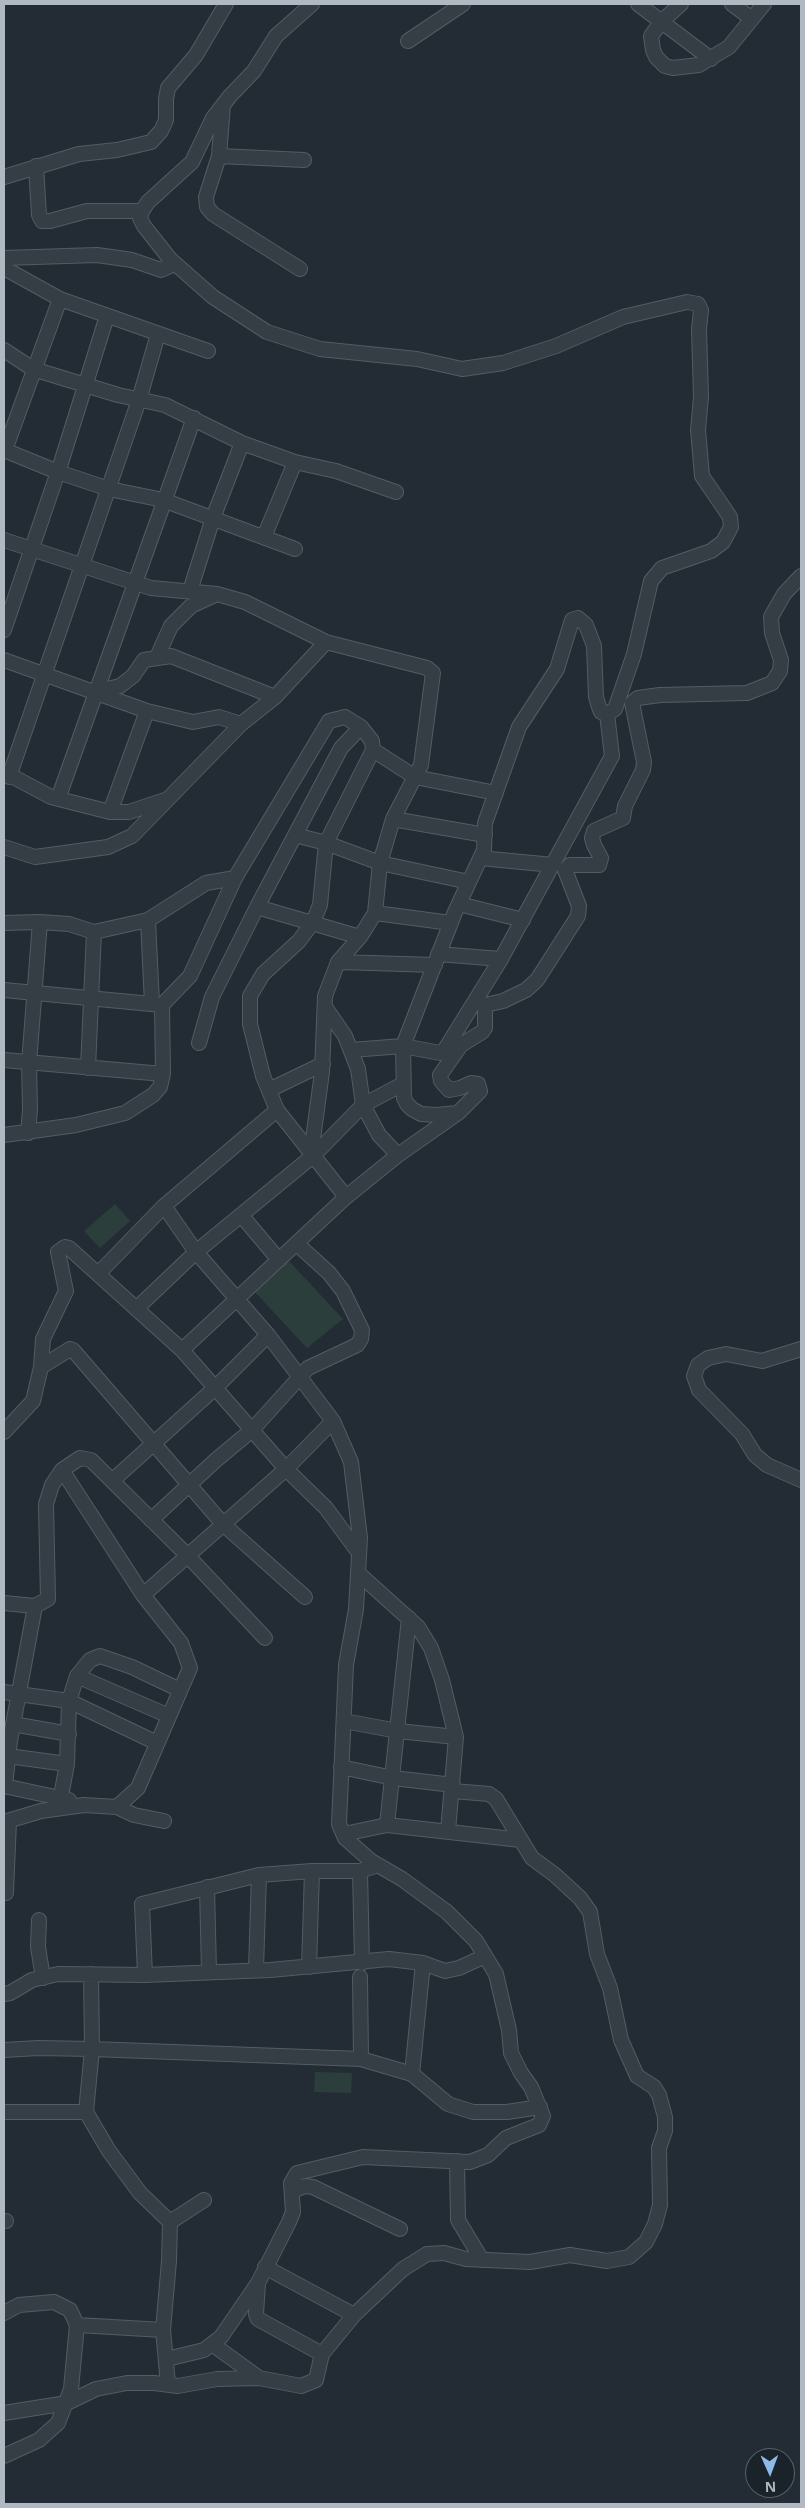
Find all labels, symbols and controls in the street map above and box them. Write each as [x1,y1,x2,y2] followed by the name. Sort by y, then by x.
[745,2448,795,2498] north arrow
[764,2478,777,2497] text: N

